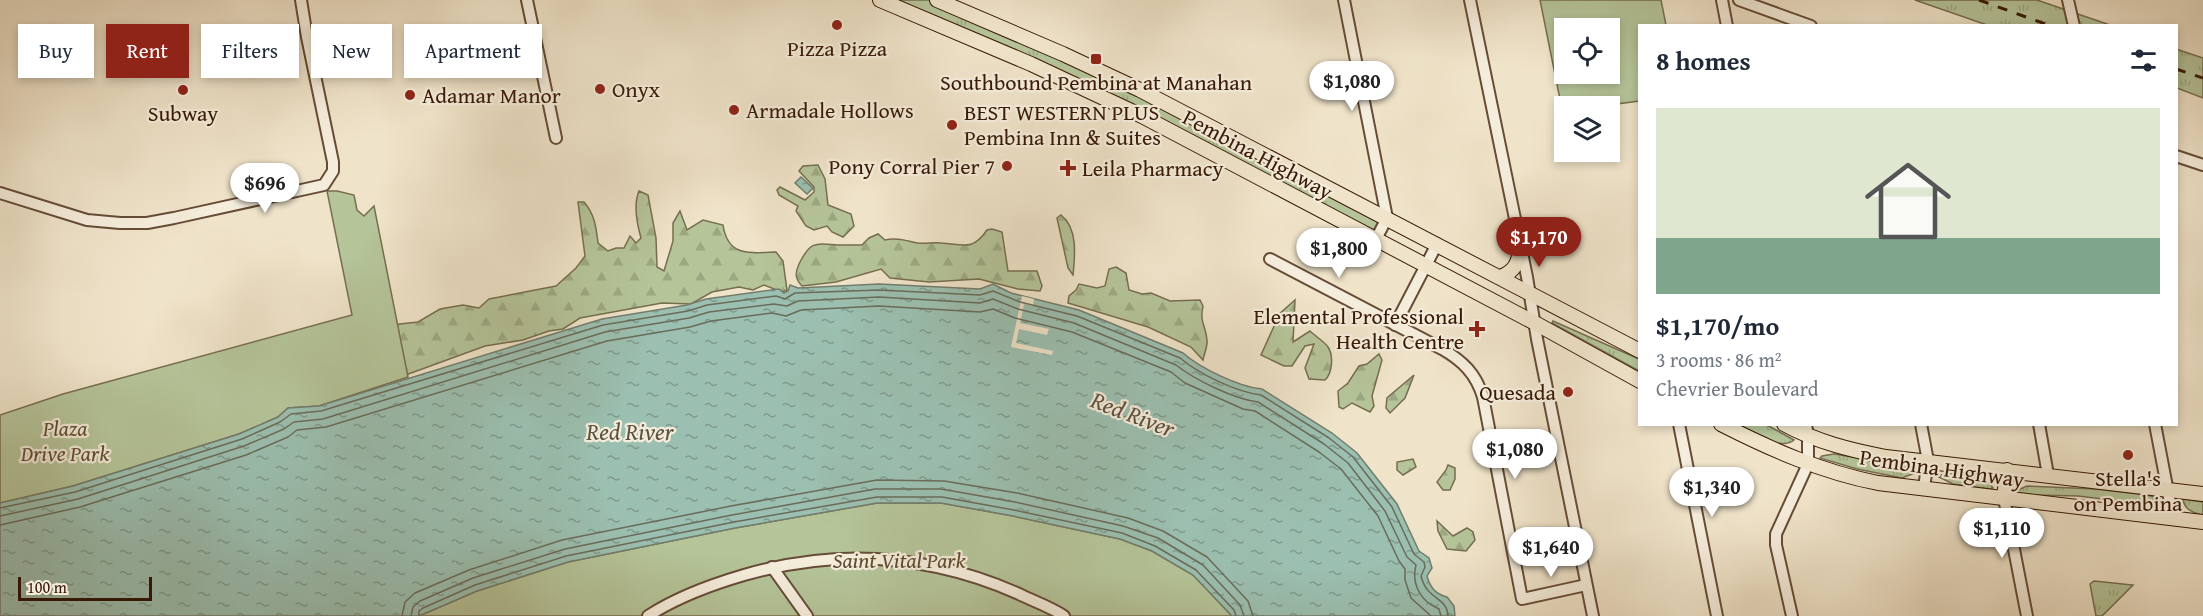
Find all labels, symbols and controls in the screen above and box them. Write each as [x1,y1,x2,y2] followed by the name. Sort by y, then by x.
[830,18,844,32] marker: Pizza Pizza
[1554,18,1620,162] map controls
[1554,18,1620,84] button: locate
[18,24,94,78] chip: Buy
[106,24,189,78] chip: Rent
[201,24,299,78] chip: Filters
[311,24,392,78] chip: New
[404,24,542,78] chip: Apartment
[787,32,888,64] place label: Pizza Pizza
[1656,41,1751,80] text: 8 homes
[2127,44,2160,77] icon: filters
[1089,52,1103,66] marker: Southbound Pembina at Manahan
[1303,61,1401,112] pin: $1,080
[940,66,1253,98] place label: Southbound Pembina at Manahan
[1323,66,1381,95] text: $1,080
[612,73,661,105] place label: Onyx
[422,79,561,111] place label: Adamar Manor
[593,82,607,96] marker: Onyx
[176,83,190,97] marker: Subway
[403,88,417,102] marker: Adamar Manor
[746,94,914,126] place label: Armadale Hollows
[964,96,1161,153] place label: BEST WESTERN PLUS Pembina Inn & Suites
[1554,96,1620,162] button: layers
[148,97,218,129] place label: Subway
[1177,101,1339,207] street label: Pembina Highway
[727,103,741,117] marker: Armadale Hollows
[945,118,959,132] marker: BEST WESTERN PLUS Pembina Inn & Suites
[1854,147,1962,255] icon: home
[828,150,995,182] place label: Pony Corral Pier 7
[1082,152,1223,184] place label: Leila Pharmacy
[1000,159,1014,173] marker: Pony Corral Pier 7
[1059,159,1077,177] marker: Leila Pharmacy
[229,163,301,214] pin: $696
[244,168,286,197] text: $696
[1490,217,1588,268] pin: $1,170
[1510,222,1568,251] text: $1,170
[1290,228,1388,279] pin: $1,800
[1310,233,1368,262] text: $1,800
[1254,300,1464,357] place label: Elemental Professional Health Centre
[1656,306,1779,345] text: $1,170/mo
[1468,320,1486,338] marker: Elemental Professional Health Centre
[1656,345,1782,374] text: 3 rooms · 86 m²
[1656,374,1818,403] text: Chevrier Boulevard
[1479,376,1557,408] place label: Quesada
[1085,382,1181,446] water label: Red River
[1561,385,1575,399] marker: Quesada
[20,412,110,469] park label: Plaza Drive Park
[585,414,675,449] water label: Red River
[1466,429,1564,480] pin: $1,080
[1486,434,1544,463] text: $1,080
[1858,441,2026,495] street label: Pembina Highway
[2121,448,2135,462] marker: Stella's on Pembina
[2074,462,2183,519] place label: Stella's on Pembina
[1663,467,1761,518] pin: $1,340
[1683,472,1741,501] text: $1,340
[1953,508,2051,559] pin: $1,110
[1973,513,2031,542] text: $1,110
[1502,527,1600,578] pin: $1,640
[1522,532,1580,561] text: $1,640
[833,544,966,576] park label: Saint Vital Park
[18,574,152,602] scale bar
[27,575,67,599] text: 100 m

